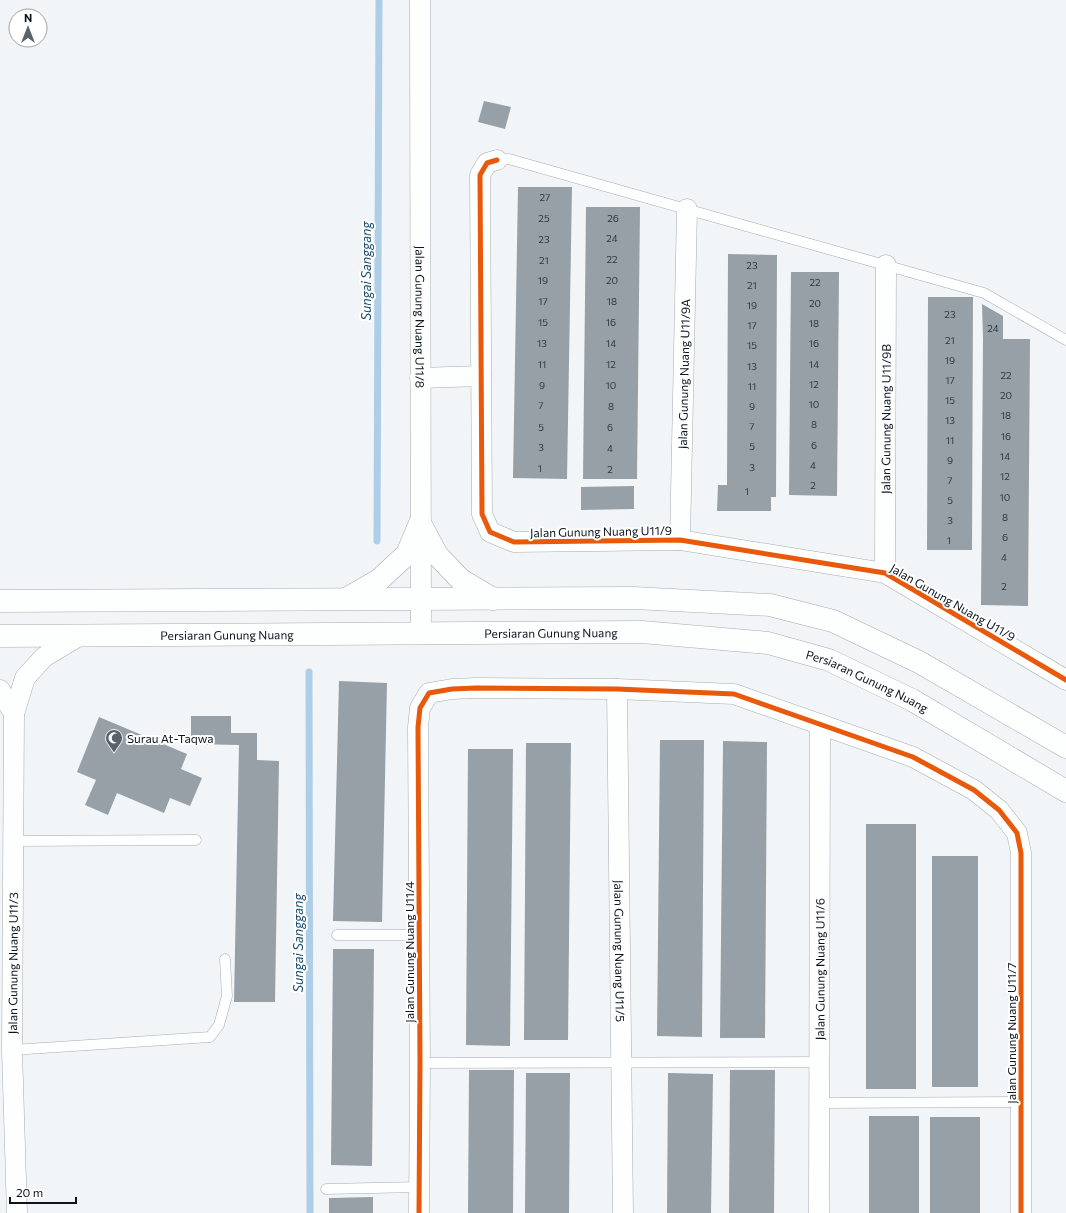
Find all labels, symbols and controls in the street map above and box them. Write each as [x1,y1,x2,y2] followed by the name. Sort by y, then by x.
[8,8,48,48] north arrow
[24,11,32,24] text: N
[540,191,550,203] house number: 27
[538,212,550,224] house number: 25
[607,212,619,224] house number: 26
[358,221,374,321] water label: Sungai Sanggang
[606,232,618,244] house number: 24
[538,233,550,245] house number: 23
[412,246,428,388] street label: Jalan Gunung Nuang U11/8
[606,253,618,265] house number: 22
[539,254,549,266] house number: 21
[746,259,758,271] house number: 23
[538,274,548,286] house number: 19
[606,274,618,286] house number: 20
[809,276,821,288] house number: 22
[747,279,757,291] house number: 21
[538,295,548,307] house number: 17
[607,295,617,307] house number: 18
[809,297,821,309] house number: 20
[675,299,692,449] street label: Jalan Gunung Nuang U11/9A
[747,299,757,311] house number: 19
[944,308,956,320] house number: 23
[538,316,548,328] house number: 15
[606,316,616,328] house number: 16
[809,317,819,329] house number: 18
[747,319,757,331] house number: 17
[987,322,999,334] house number: 24
[945,334,955,346] house number: 21
[537,337,547,349] house number: 13
[606,337,616,349] house number: 14
[809,337,819,349] house number: 16
[747,339,757,351] house number: 15
[878,344,893,494] street label: Jalan Gunung Nuang U11/9B
[945,354,955,366] house number: 19
[538,358,546,370] house number: 11
[606,358,616,370] house number: 12
[809,358,819,370] house number: 14
[747,360,757,372] house number: 13
[1000,369,1012,381] house number: 22
[945,374,955,386] house number: 17
[809,378,819,390] house number: 12
[539,379,545,391] house number: 9
[606,379,616,391] house number: 10
[748,380,756,392] house number: 11
[1000,389,1012,401] house number: 20
[945,394,955,406] house number: 15
[809,398,819,410] house number: 10
[538,399,544,411] house number: 7
[608,400,614,412] house number: 8
[749,400,755,412] house number: 9
[1001,409,1011,421] house number: 18
[945,414,955,426] house number: 13
[811,418,817,430] house number: 8
[749,420,755,432] house number: 7
[538,421,544,433] house number: 5
[607,421,613,433] house number: 6
[1001,430,1011,442] house number: 16
[946,434,954,446] house number: 11
[811,439,817,451] house number: 6
[749,440,755,452] house number: 5
[538,441,544,453] house number: 3
[607,442,613,454] house number: 4
[1000,450,1010,462] house number: 14
[947,454,953,466] house number: 9
[810,459,816,471] house number: 4
[749,461,755,473] house number: 3
[538,462,542,474] house number: 1
[607,463,613,475] house number: 2
[1000,470,1010,482] house number: 12
[947,474,953,486] house number: 7
[810,479,816,491] house number: 2
[745,485,749,497] house number: 1
[1000,491,1010,503] house number: 10
[947,494,953,506] house number: 5
[1002,511,1008,523] house number: 8
[947,514,953,526] house number: 3
[530,523,672,540] street label: Jalan Gunung Nuang U11/9
[1002,531,1008,543] house number: 6
[947,534,951,546] house number: 1
[1001,551,1007,563] house number: 4
[887,560,1018,644] street label: Jalan Gunung Nuang U11/9
[1001,580,1007,592] house number: 2
[484,625,618,640] street label: Persiaran Gunung Nuang
[160,627,294,642] street label: Persiaran Gunung Nuang
[804,647,931,715] street label: Persiaran Gunung Nuang
[104,728,124,753] mosque icon: Surau At-Taqwa
[127,731,214,745] place label: Surau At-Taqwa
[611,880,628,1022] street label: Jalan Gunung Nuang U11/5
[402,881,417,1023] street label: Jalan Gunung Nuang U11/4
[5,892,20,1034] street label: Jalan Gunung Nuang U11/3
[290,893,306,993] water label: Sungai Sanggang
[812,898,827,1040] street label: Jalan Gunung Nuang U11/6
[1004,962,1019,1104] street label: Jalan Gunung Nuang U11/7
[10,1179,76,1205] scale bar
[16,1185,43,1199] text: 20 m

